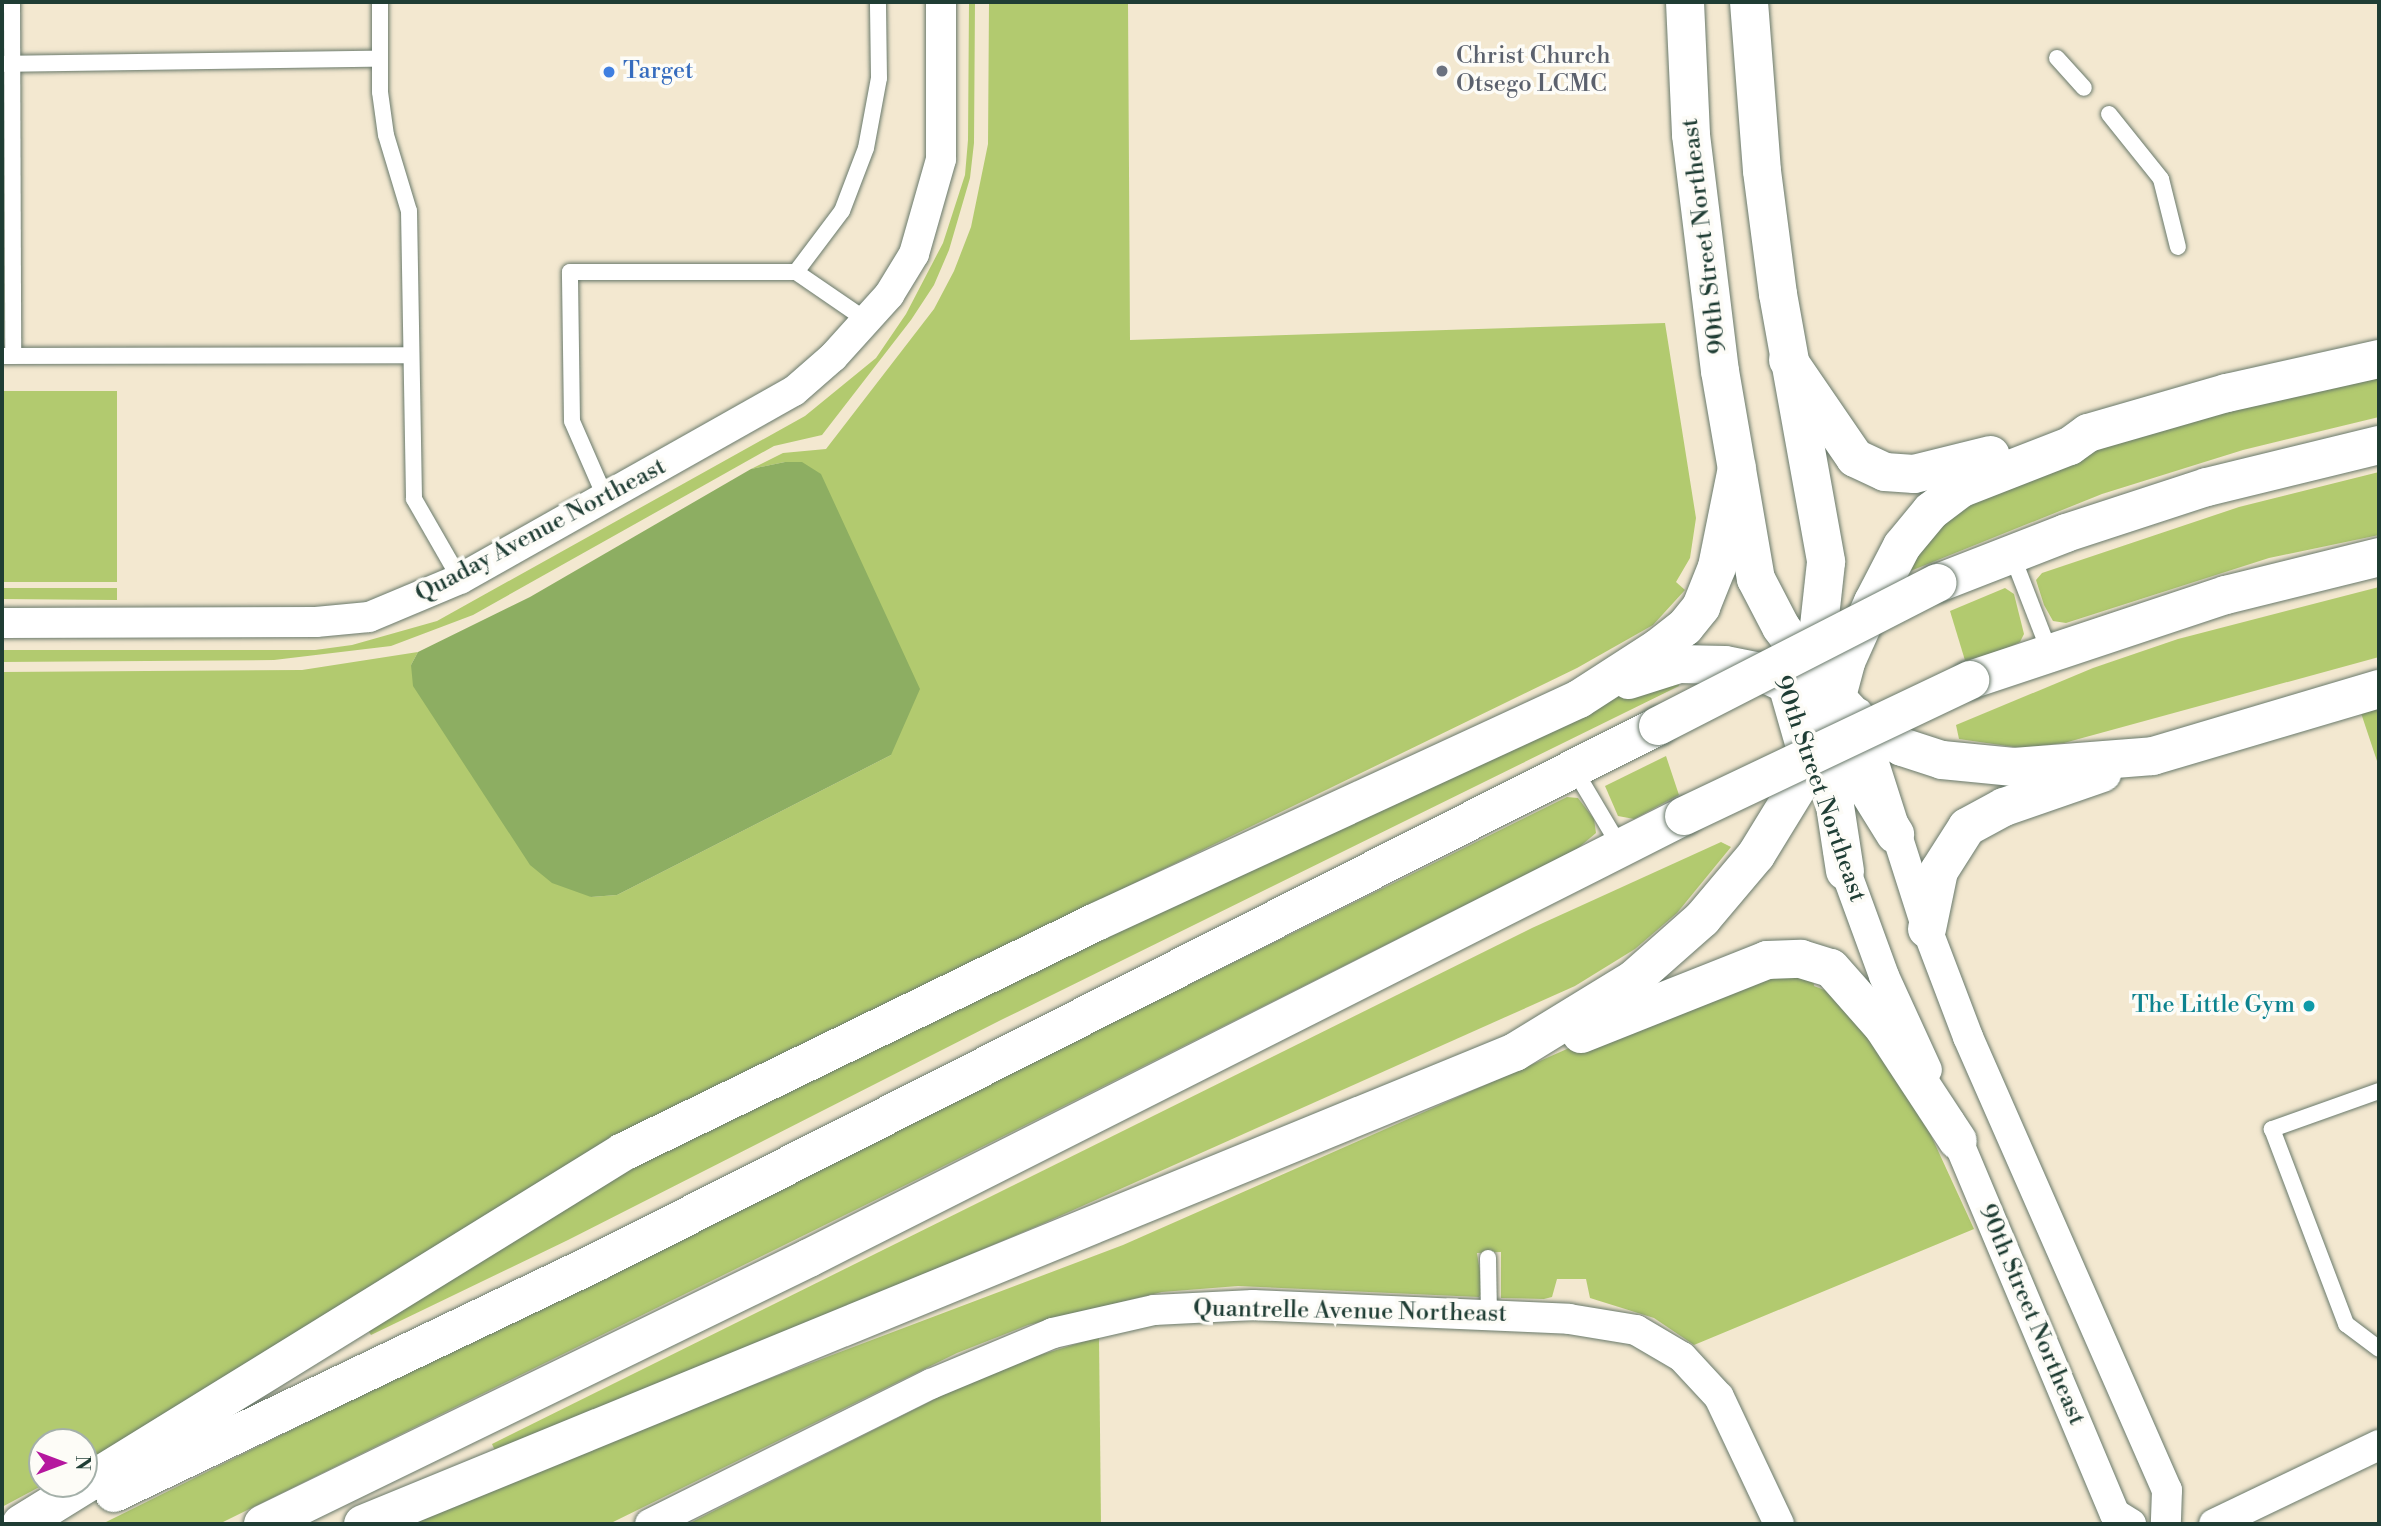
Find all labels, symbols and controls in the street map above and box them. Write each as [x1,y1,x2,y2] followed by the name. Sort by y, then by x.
[1456,43,1610,99] place label: Christ Church Otsego LCMC
[623,58,694,86] place label: Target
[1434,63,1450,79] marker: Christ Church Otsego LCMC
[601,64,617,80] marker: Target
[1676,116,1734,356] street label: 90th Street Northeast
[411,453,671,609] street label: Quaday Avenue Northeast
[1767,672,1871,906] street label: 90th Street Northeast
[2132,992,2295,1020] place label: The Little Gym
[2301,998,2317,1014] marker: The Little Gym
[1971,1200,2091,1430] street label: 90th Street Northeast
[1193,1295,1507,1329] street label: Quantrelle Avenue Northeast
[28,1428,98,1498] north arrow
[70,1455,94,1471] text: N

